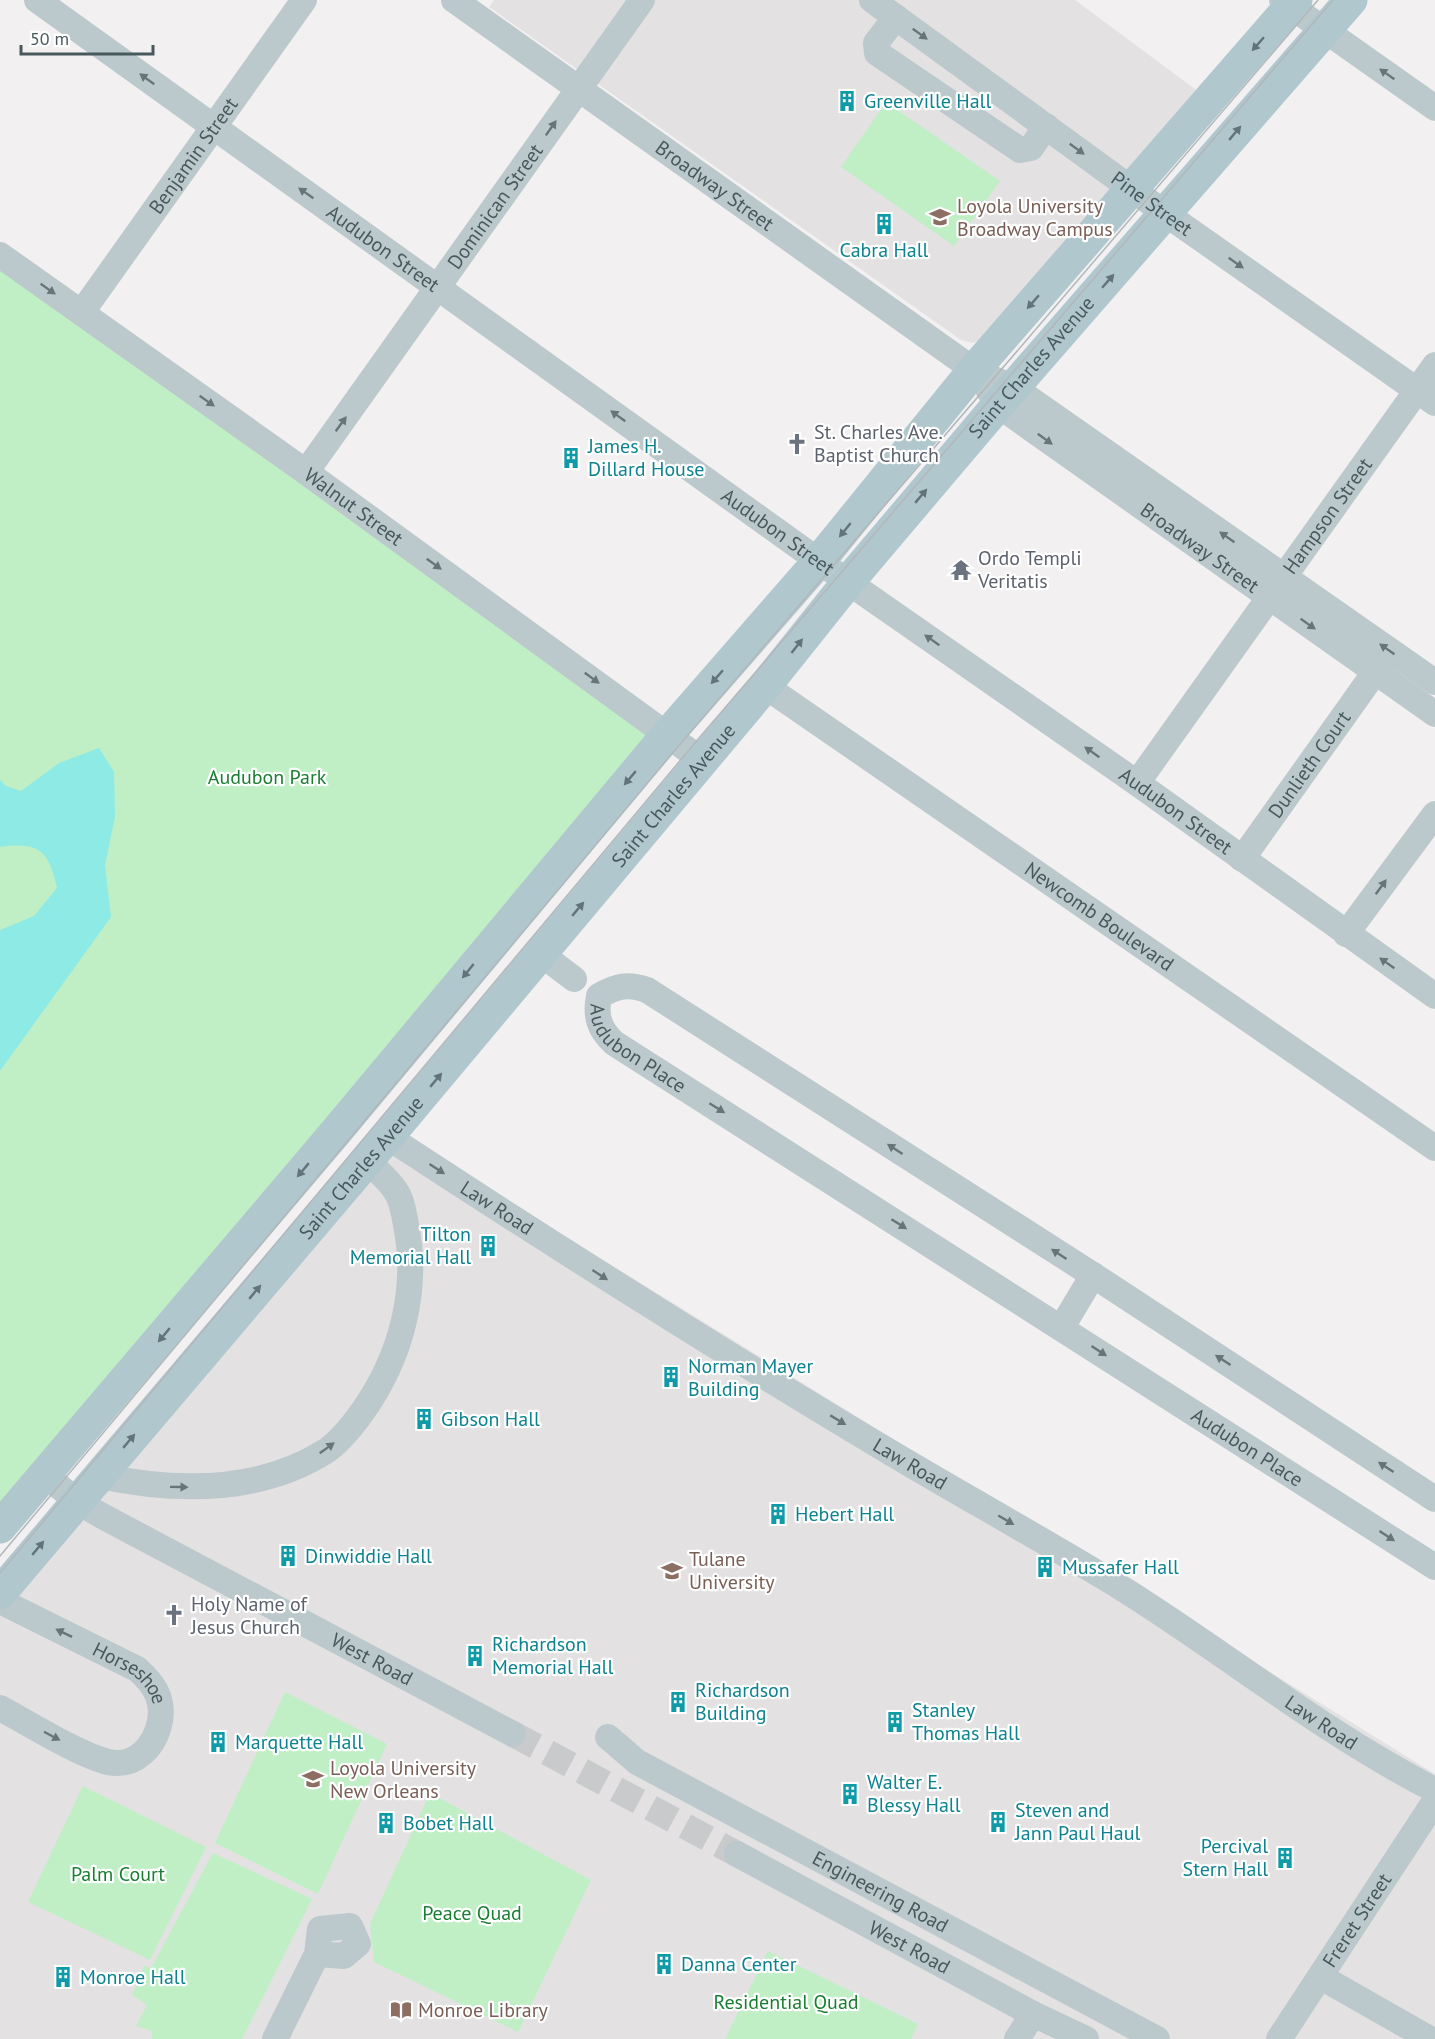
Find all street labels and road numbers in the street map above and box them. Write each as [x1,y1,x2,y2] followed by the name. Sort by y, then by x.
[143,92,244,219] street label: Benjamin Street
[650,134,779,237] street label: Broadway Street
[442,138,549,274] street label: Dominican Street
[1106,165,1198,242] street label: Pine Street
[321,199,445,298] street label: Audubon Street
[963,291,1100,444] street label: Saint Charles Avenue
[1277,452,1378,579] street label: Hampson Street
[299,462,409,552] street label: Walnut Street
[716,482,840,581] street label: Audubon Street
[1135,497,1264,599] street label: Broadway Street
[1262,706,1356,823] street label: Dunlieth Court
[606,718,741,873] street label: Saint Charles Avenue
[1114,762,1238,860] street label: Audubon Street
[1020,856,1179,977] street label: Newcomb Boulevard
[585,1004,691,1099] street label: Audubon Place
[293,1091,429,1245] street label: Saint Charles Avenue
[456,1175,538,1241] street label: Law Road
[1187,1402,1308,1493] street label: Audubon Place
[868,1432,952,1496] street label: Law Road
[327,1627,417,1691] street label: West Road
[88,1636,173,1707] street label: Horseshoe
[1280,1689,1362,1756] street label: Law Road
[808,1845,953,1938] street label: Engineering Road
[1316,1868,1397,1972] street label: Freret Street
[864,1915,955,1980] street label: West Road

